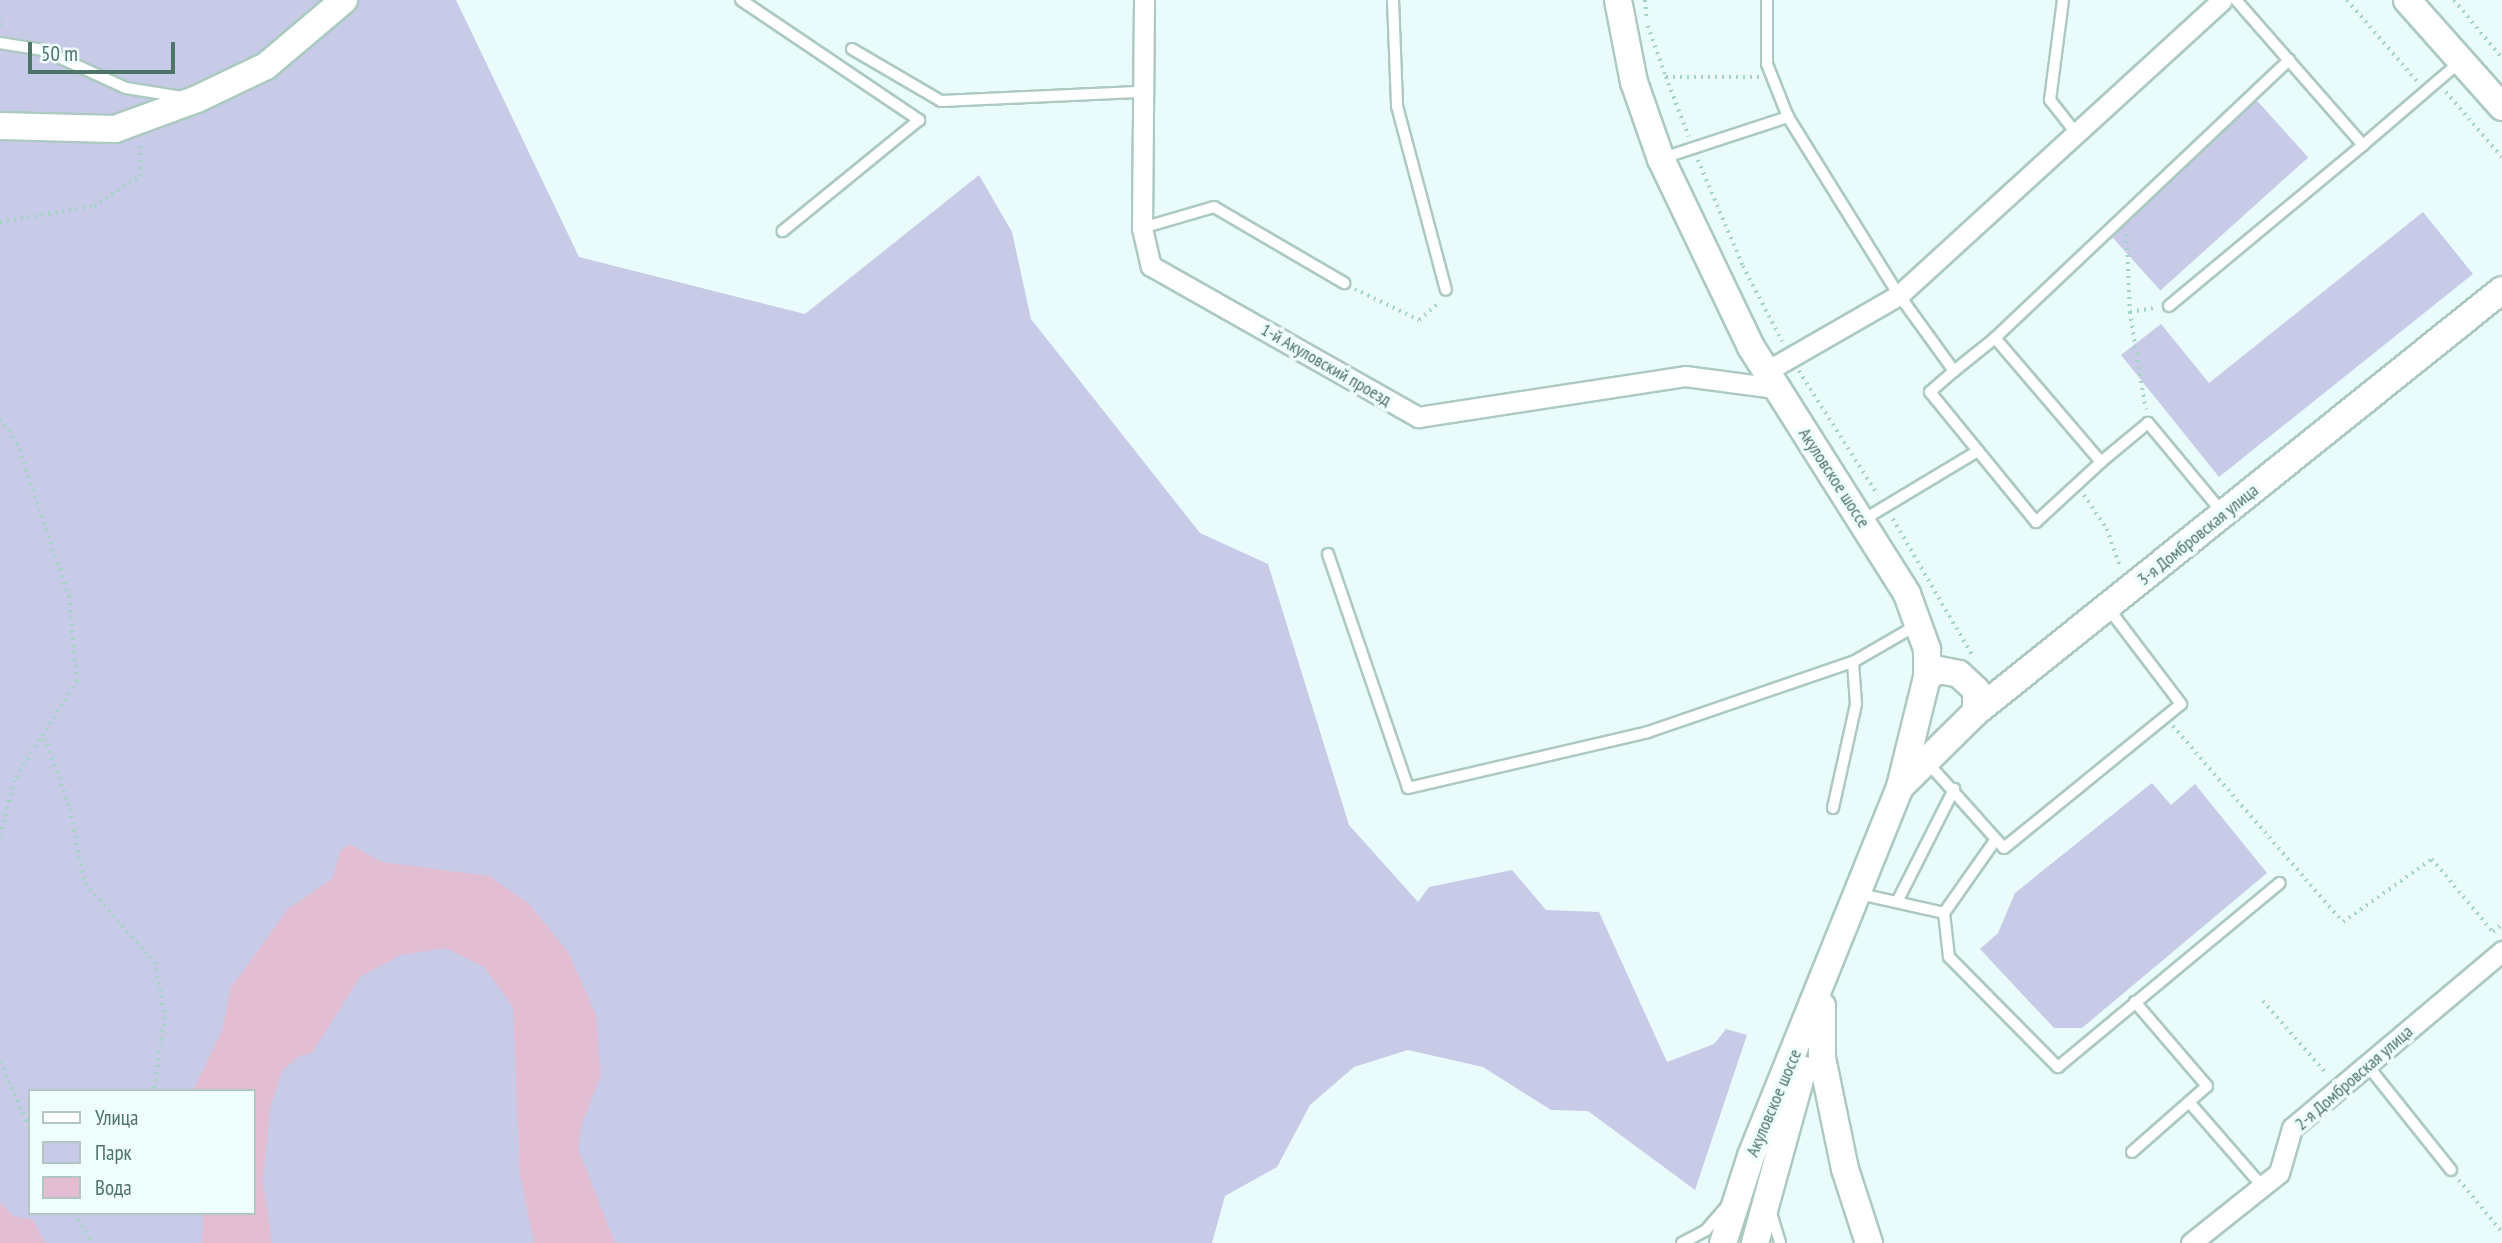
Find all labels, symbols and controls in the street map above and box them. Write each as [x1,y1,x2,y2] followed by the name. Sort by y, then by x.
[32,28,178,72] scale bar
[41,40,78,67] text: 50 m
[1257,319,1395,411] street label: 1-й Акуловский проезд
[1794,424,1874,532] street label: Акуловское шоссе
[2133,480,2263,590] street label: 3-я Домбровская улица
[2290,1021,2418,1135] street label: 2-я Домбровская улица
[1742,1046,1806,1160] street label: Акуловское шоссе
[28,1089,256,1215] legend
[95,1104,138,1131] text: Улица
[95,1139,132,1166] text: Парк
[95,1174,132,1201] text: Вода

